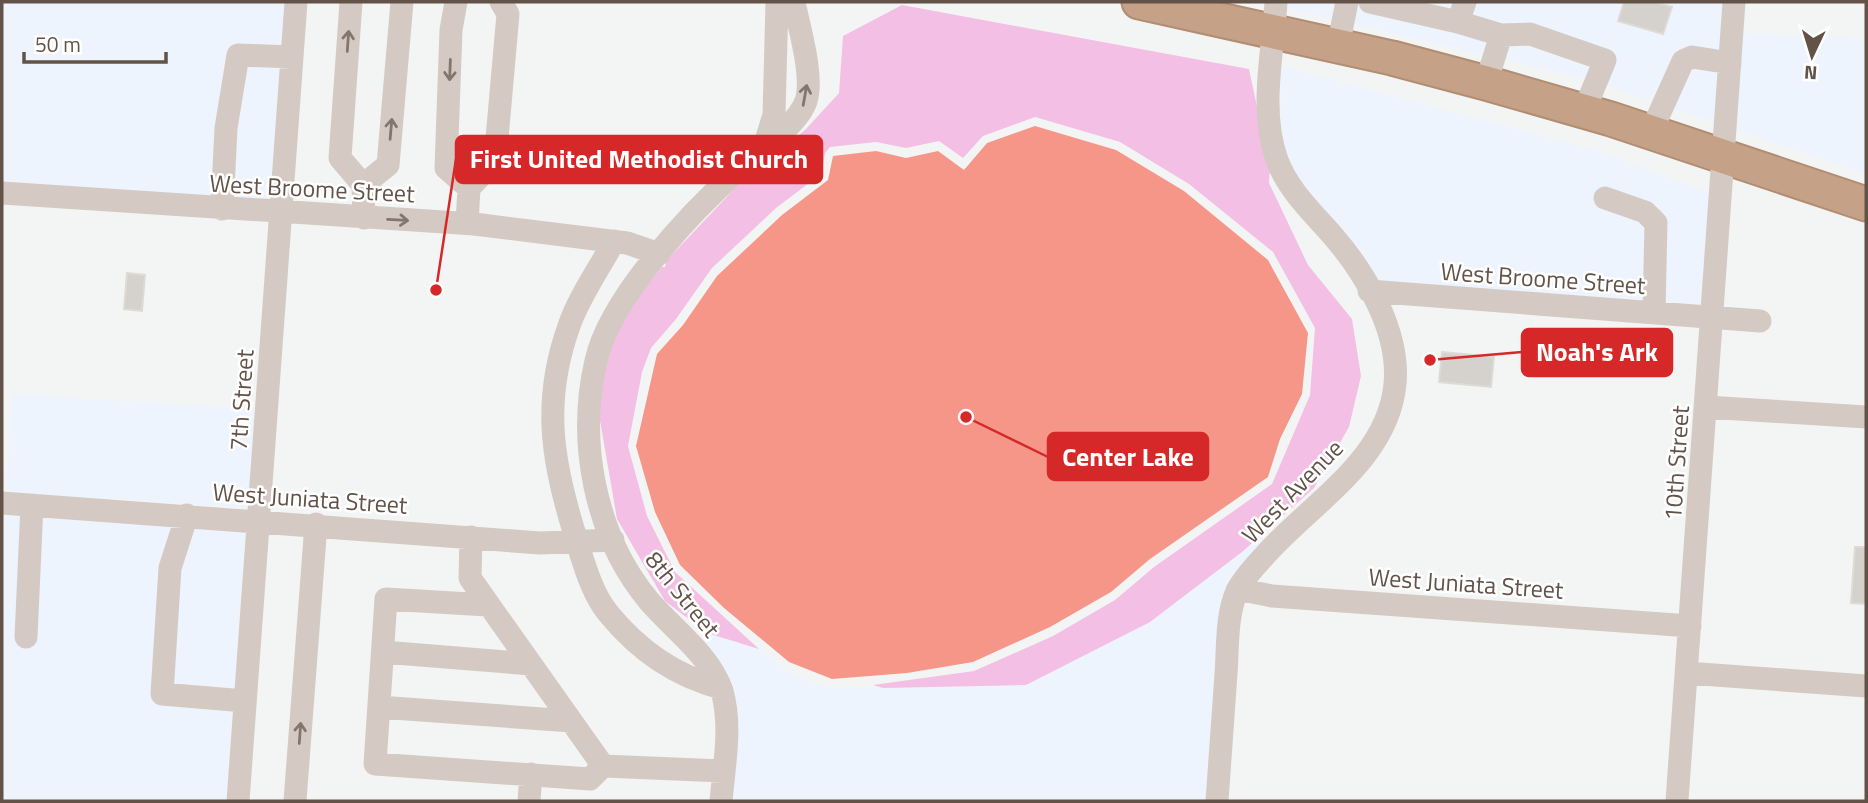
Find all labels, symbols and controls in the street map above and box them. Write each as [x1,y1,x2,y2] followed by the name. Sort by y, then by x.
[24,21,166,65] scale bar
[1777,21,1847,91] north arrow
[35,28,81,60] text: 50 m
[342,30,355,53] one-way arrow
[443,58,456,81] one-way arrow
[1803,59,1818,88] text: N
[799,84,812,107] one-way arrow
[385,118,398,141] one-way arrow
[456,136,822,183] callout: First United Methodist Church
[470,139,808,178] text: First United Methodist Church
[209,165,416,211] street label: West Broome Street
[386,213,409,226] one-way arrow
[1439,253,1647,303] street label: West Broome Street
[1522,329,1672,376] callout: Noah's Ark
[1536,332,1659,371] text: Noah's Ark
[219,347,263,452] street label: 7th Street
[1654,404,1698,522] street label: 10th Street
[1233,431,1351,551] street label: West Avenue
[1048,433,1208,480] callout: Center Lake
[1062,437,1194,476] text: Center Lake
[211,473,409,523] street label: West Juniata Street
[637,543,729,645] street label: 8th Street
[1367,558,1565,608] street label: West Juniata Street
[294,722,307,745] one-way arrow

